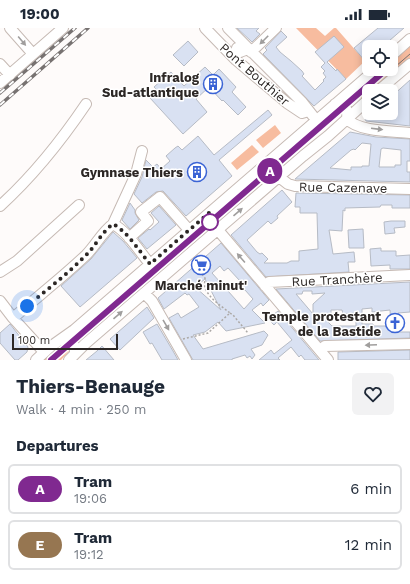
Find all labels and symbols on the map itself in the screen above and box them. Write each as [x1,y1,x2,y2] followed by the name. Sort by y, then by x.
[259,35,269,45] one-way arrow
[17,36,26,47] one-way arrow
[217,40,293,109] street label: Pont Bouthier
[102,70,200,100] place label: Infralog Sud-atlantique
[202,73,224,95] building icon: Infralog Sud-atlantique
[371,126,383,133] one-way arrow
[257,158,283,184] line badge: A
[186,161,208,183] building icon: Gymnase Thiers
[80,165,183,180] place label: Gymnase Thiers
[299,179,387,196] street label: Rue Cazenave
[233,207,243,217] one-way arrow
[201,213,219,231] unlabelled marker
[237,253,246,263] one-way arrow
[190,254,212,276] supermarket icon: Marché minut'
[291,270,383,289] street label: Rue Tranchère
[155,278,247,293] place label: Marché minut'
[17,296,37,316] your location
[262,309,381,339] place label: Temple protestant de la Bastide
[113,311,124,320] one-way arrow
[384,312,406,334] church icon: Temple protestant de la Bastide
[162,319,169,331] one-way arrow
[12,332,118,351] scale bar
[364,342,377,348] one-way arrow

